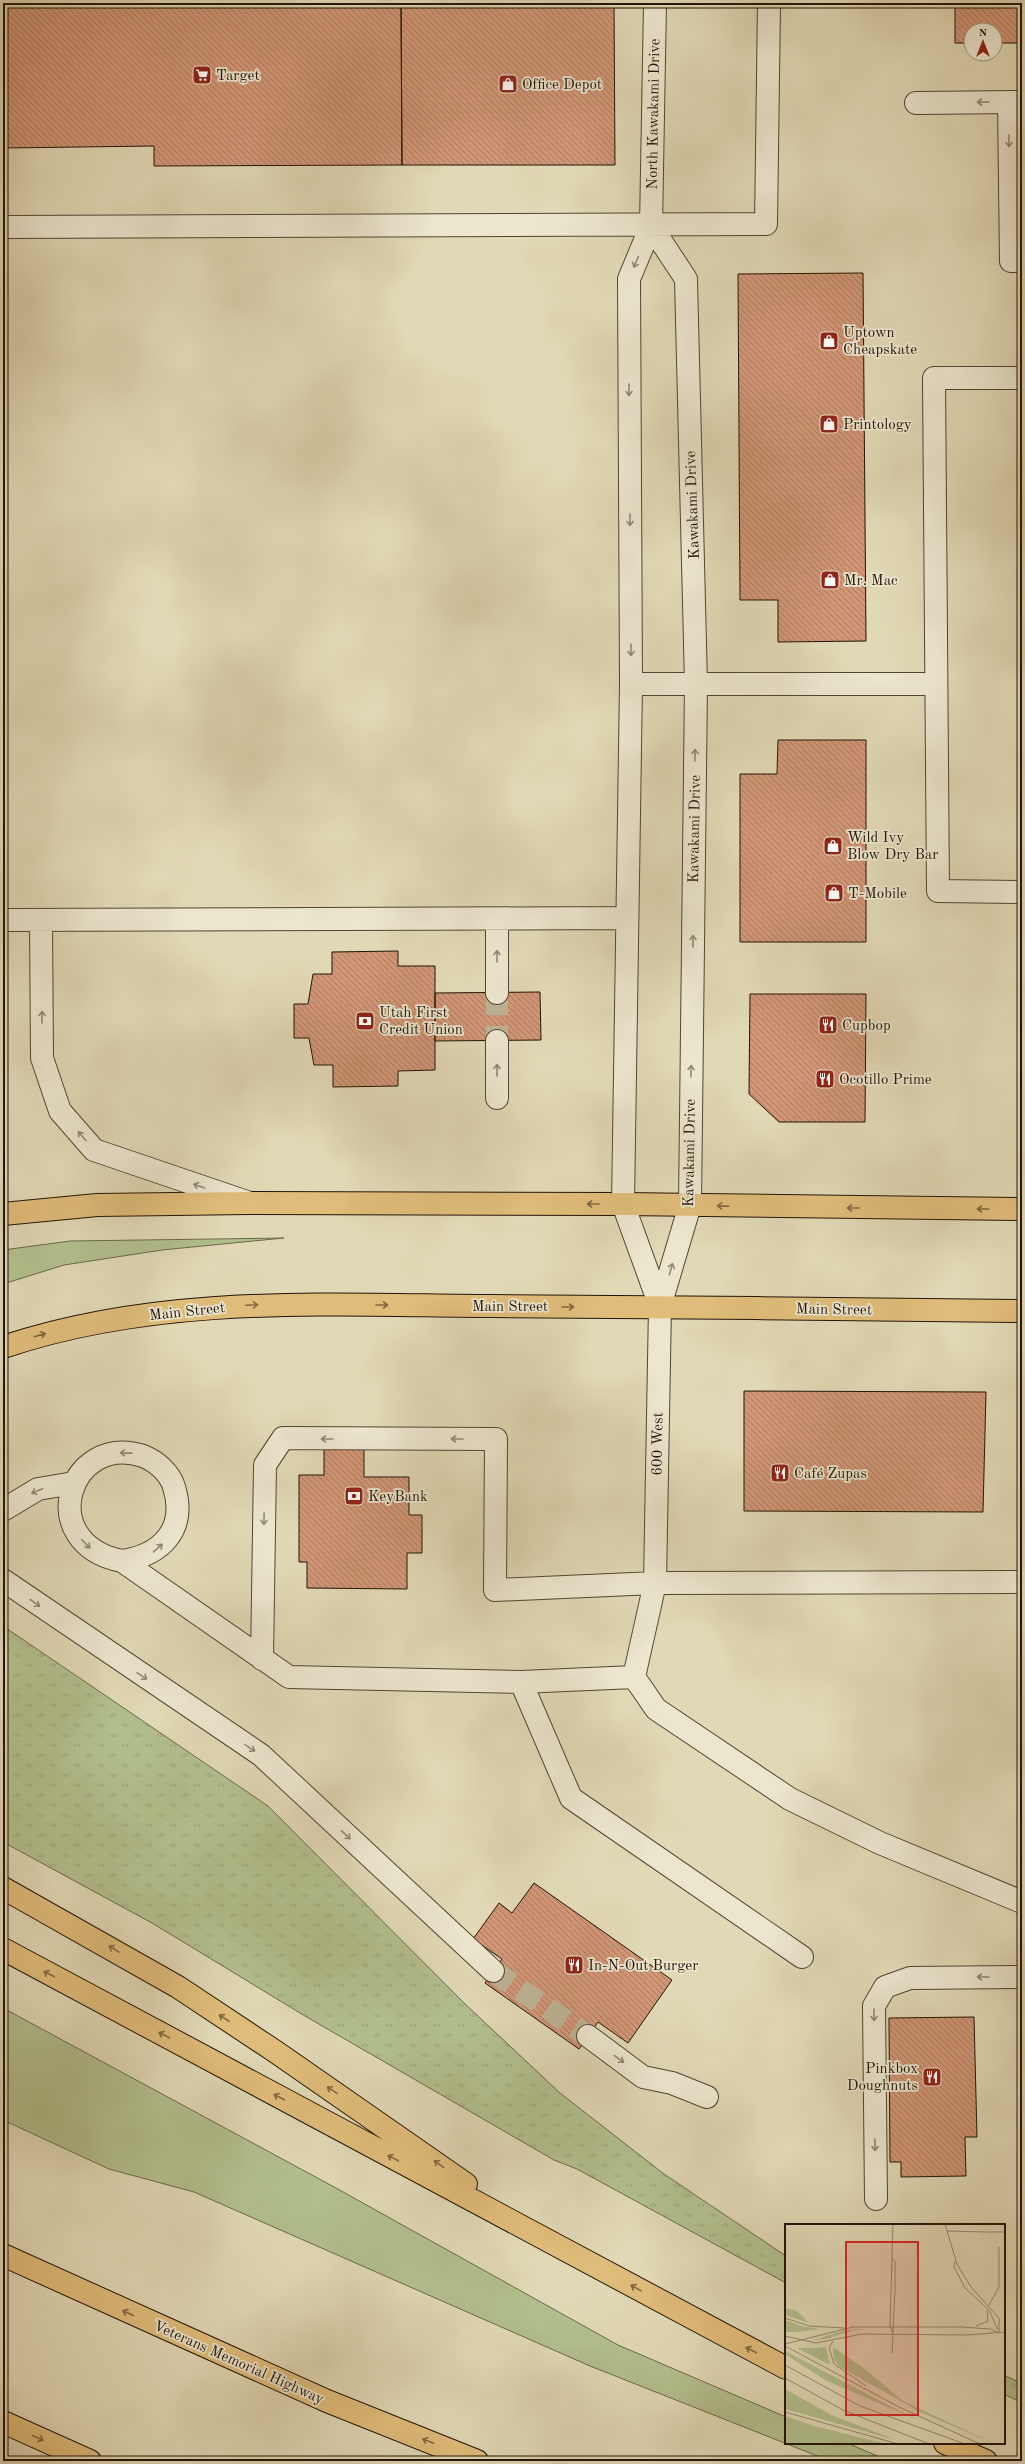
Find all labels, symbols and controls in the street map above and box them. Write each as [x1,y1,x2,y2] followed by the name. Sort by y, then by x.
[963,22,1003,62] north arrow
[979,28,988,39] text: N
[646,38,663,190] street label: North Kawakami Drive
[191,64,213,86] supermarket icon: Target
[216,69,260,84] place label: Target
[497,73,519,95] shop icon: Office Depot
[522,78,602,93] place label: Office Depot
[977,98,990,106] one-way arrow
[1005,134,1013,147] one-way arrow
[632,255,639,267] one-way arrow
[843,326,917,358] place label: Uptown Cheapskate
[818,330,840,352] shop icon: Uptown Cheapskate
[625,383,633,396] one-way arrow
[818,413,840,435] shop icon: Printology
[843,418,912,433] place label: Printology
[684,450,703,559] street label: Kawakami Drive
[626,513,634,526] one-way arrow
[819,569,841,591] shop icon: Mr. Mac
[844,574,898,589] place label: Mr. Mac
[627,643,635,656] one-way arrow
[691,749,699,762] one-way arrow
[687,775,704,883] street label: Kawakami Drive
[847,831,938,863] place label: Wild Ivy Blow Dry Bar
[822,835,844,857] shop icon: Wild Ivy Blow Dry Bar
[823,882,845,904] shop icon: T-Mobile
[848,887,907,902] place label: T-Mobile
[689,935,696,948] one-way arrow
[493,950,501,963] one-way arrow
[379,1006,463,1038] place label: Utah First Credit Union
[354,1010,376,1032] bank icon: Utah First Credit Union
[38,1011,46,1024] one-way arrow
[817,1014,839,1036] restaurant icon: Cupbop
[842,1019,891,1034] place label: Cupbop
[493,1064,501,1077] one-way arrow
[687,1065,695,1078] one-way arrow
[814,1068,836,1090] restaurant icon: Ocotillo Prime
[839,1073,932,1088] place label: Ocotillo Prime
[682,1099,699,1207] street label: Kawakami Drive
[78,1130,87,1141] one-way arrow
[193,1182,206,1189] one-way arrow
[587,1200,600,1208] one-way arrow
[717,1203,730,1210] one-way arrow
[847,1204,860,1212] one-way arrow
[977,1205,990,1213] one-way arrow
[668,1262,675,1275] one-way arrow
[472,1300,548,1315] street label: Main Street
[149,1301,226,1324] street label: Main Street
[375,1301,388,1309] one-way arrow
[245,1302,258,1309] one-way arrow
[796,1302,872,1319] street label: Main Street
[561,1303,574,1311] one-way arrow
[34,1331,47,1339] one-way arrow
[650,1412,667,1476] street label: 600 West
[321,1435,334,1442] one-way arrow
[451,1435,464,1443] one-way arrow
[120,1449,133,1457] one-way arrow
[769,1462,791,1484] restaurant icon: Café Zupas
[794,1467,867,1482] place label: Café Zupas
[343,1485,365,1507] bank icon: KeyBank
[31,1488,43,1495] one-way arrow
[368,1490,428,1505] place label: KeyBank
[260,1512,268,1525] one-way arrow
[81,1539,90,1549] one-way arrow
[153,1543,163,1552] one-way arrow
[29,1599,40,1607] one-way arrow
[137,1672,148,1680] one-way arrow
[245,1744,256,1752] one-way arrow
[341,1831,352,1840] one-way arrow
[108,1945,120,1953] one-way arrow
[563,1954,585,1976] restaurant icon: In-N-Out Burger
[588,1959,698,1974] place label: In-N-Out Burger
[44,1970,56,1978] one-way arrow
[977,1973,990,1981] one-way arrow
[870,2008,878,2021] one-way arrow
[218,2013,230,2021] one-way arrow
[158,2031,170,2039] one-way arrow
[614,2055,625,2064] one-way arrow
[847,2062,918,2094] place label: Pinkbox Doughnuts
[921,2066,943,2088] restaurant icon: Pinkbox Doughnuts
[327,2086,338,2094] one-way arrow
[273,2092,285,2100] one-way arrow
[871,2138,879,2151] one-way arrow
[388,2154,400,2161] one-way arrow
[434,2160,445,2168] one-way arrow
[785,2224,1005,2444] inset map
[630,2284,642,2292] one-way arrow
[123,2309,135,2316] one-way arrow
[151,2319,326,2408] street label: Veterans Memorial Highway
[745,2346,757,2354] one-way arrow
[32,2435,44,2442] one-way arrow
[423,2437,435,2445] one-way arrow

